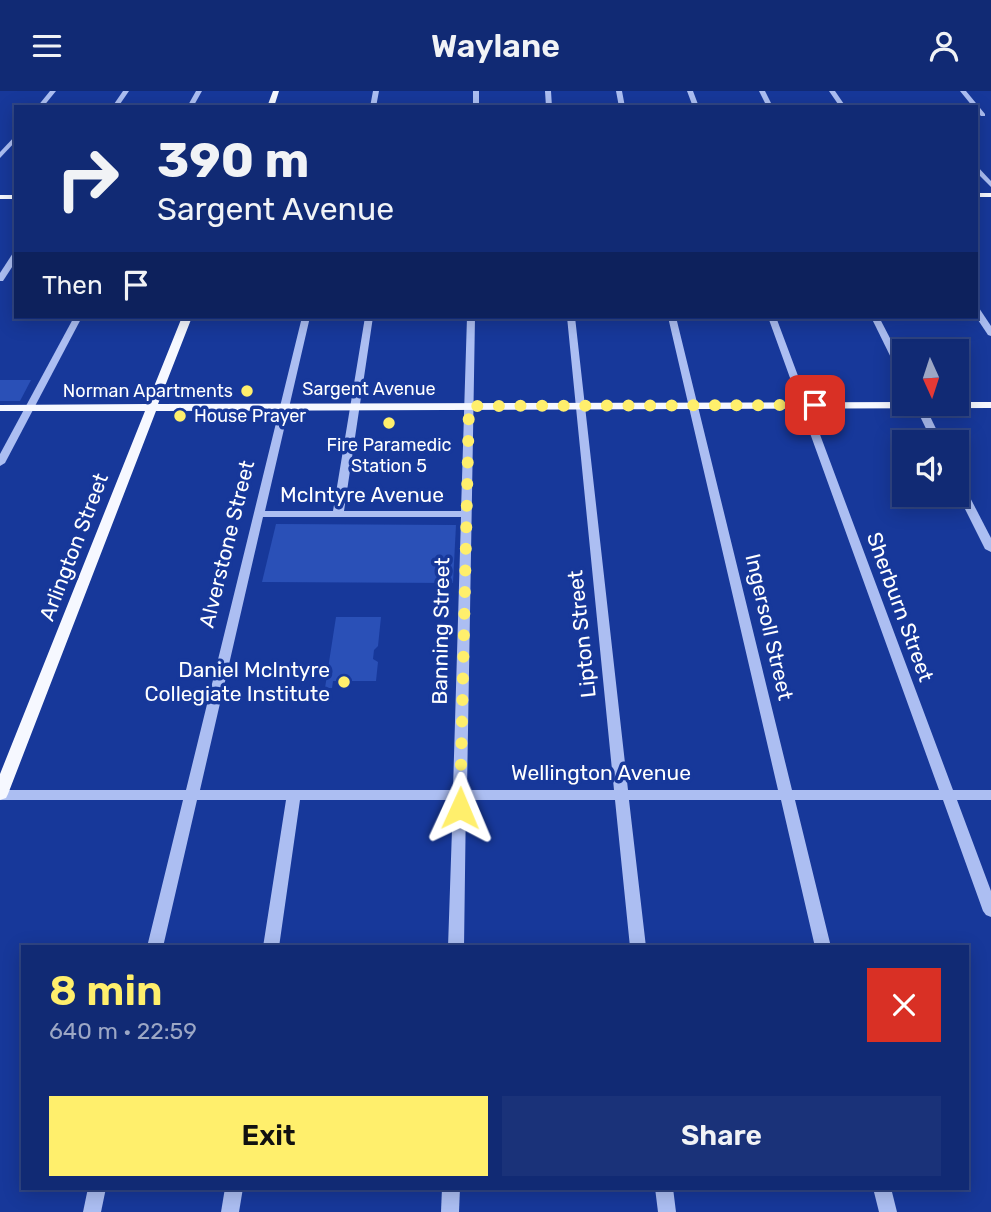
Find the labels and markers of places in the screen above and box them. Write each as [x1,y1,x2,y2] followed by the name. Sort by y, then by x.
[785,375,845,435] pin
[63,380,233,402] place label: Norman Apartments
[239,383,255,399] marker: Norman Apartments
[194,405,306,427] place label: House Prayer
[172,408,188,424] marker: House Prayer
[381,415,397,431] marker: Fire Paramedic Station 5
[326,434,452,477] place label: Fire Paramedic Station 5
[144,657,330,706] place label: Daniel McIntyre Collegiate Institute
[336,674,352,690] marker: Daniel McIntyre Collegiate Institute

